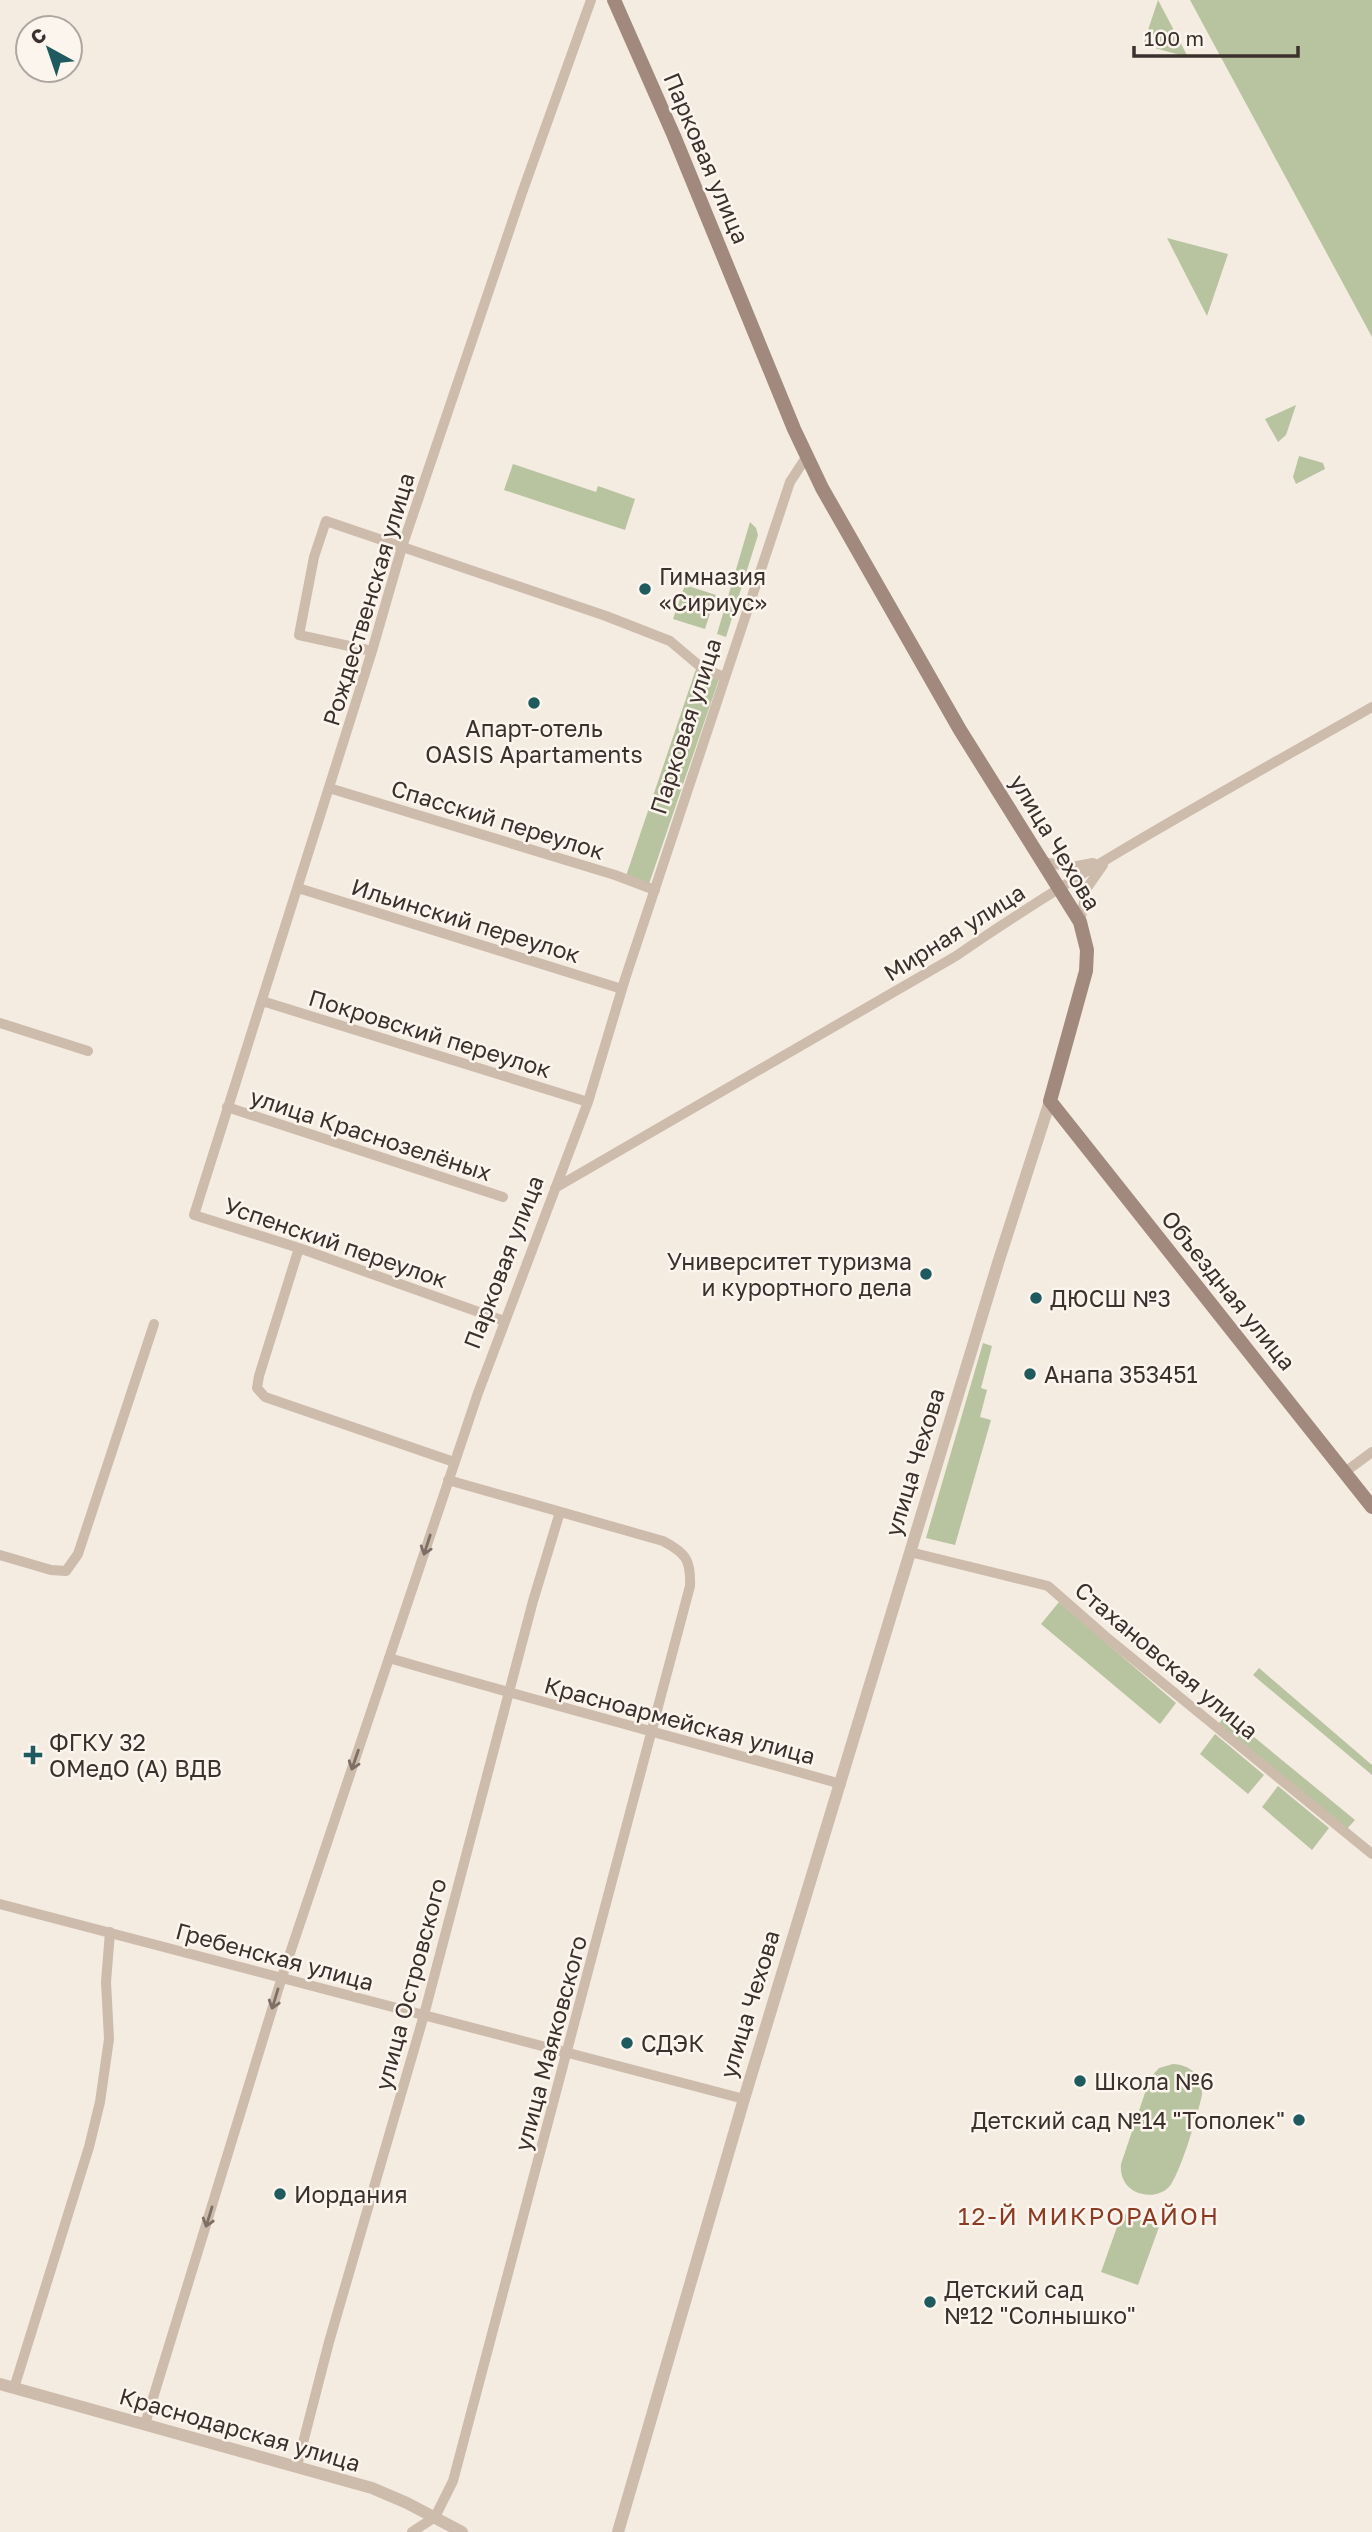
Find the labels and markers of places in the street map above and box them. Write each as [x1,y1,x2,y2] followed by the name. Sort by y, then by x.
[659,562,767,616] place label: Гимназия «Сириус»
[637,581,653,597] marker: Гимназия «Сириус»
[526,695,542,711] marker: Апарт-отель OASIS Apartaments
[425,714,643,768] place label: Апарт-отель OASIS Apartaments
[667,1247,912,1301] place label: Университет туризма и курортного дела
[918,1266,934,1282] marker: Университет туризма и курортного дела
[1050,1284,1171,1312] place label: ДЮСШ №3
[1028,1290,1044,1306] marker: ДЮСШ №3
[1044,1360,1198,1388] place label: Анапа 353451
[1022,1366,1038,1382] marker: Анапа 353451
[49,1728,222,1782] place label: ФГКУ 32 ОМедО (А) ВДВ
[23,1745,43,1765] marker: ФГКУ 32 ОМедО (А) ВДВ
[641,2029,704,2057] place label: СДЭК
[619,2035,635,2051] marker: СДЭК
[1094,2067,1214,2095] place label: Школа №6
[1072,2073,1088,2089] marker: Школа №6
[971,2106,1285,2134] place label: Детский сад №14 "Тополек"
[1291,2112,1307,2128] marker: Детский сад №14 "Тополек"
[294,2180,408,2208] place label: Иордания
[272,2186,288,2202] marker: Иордания
[944,2275,1136,2329] place label: Детский сад №12 "Солнышко"
[922,2294,938,2310] marker: Детский сад №12 "Солнышко"

